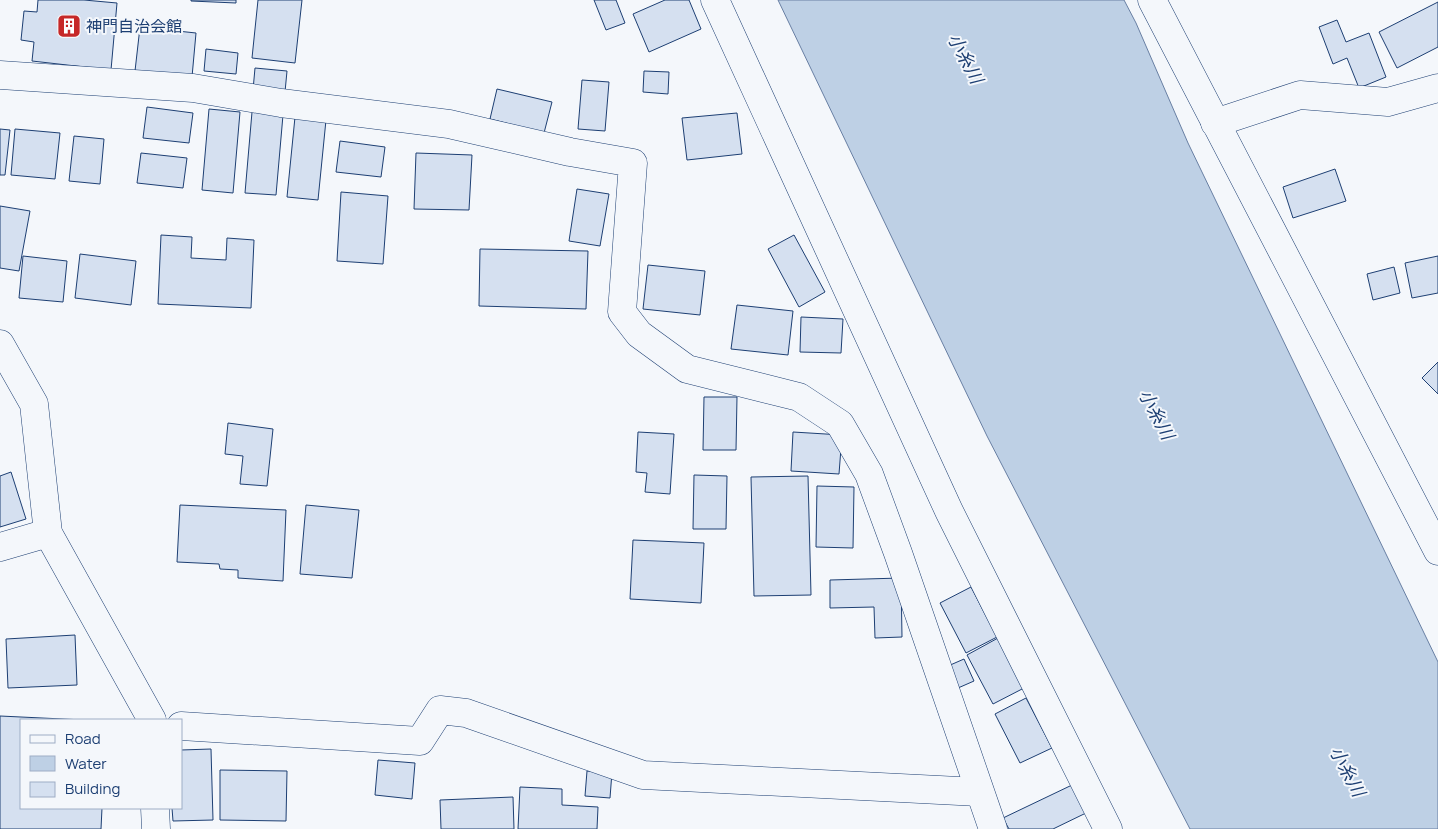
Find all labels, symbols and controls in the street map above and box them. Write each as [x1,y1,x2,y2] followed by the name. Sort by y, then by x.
[56,13,82,39] building icon: 神門自治会館
[86,15,182,37] place label: 神門自治会館
[943,29,990,89] water label: 小糸川
[1134,385,1181,445] water label: 小糸川
[20,719,182,809] legend
[65,728,101,749] text: Road
[1325,742,1372,802] water label: 小糸川
[65,753,107,774] text: Water
[65,778,120,799] text: Building

